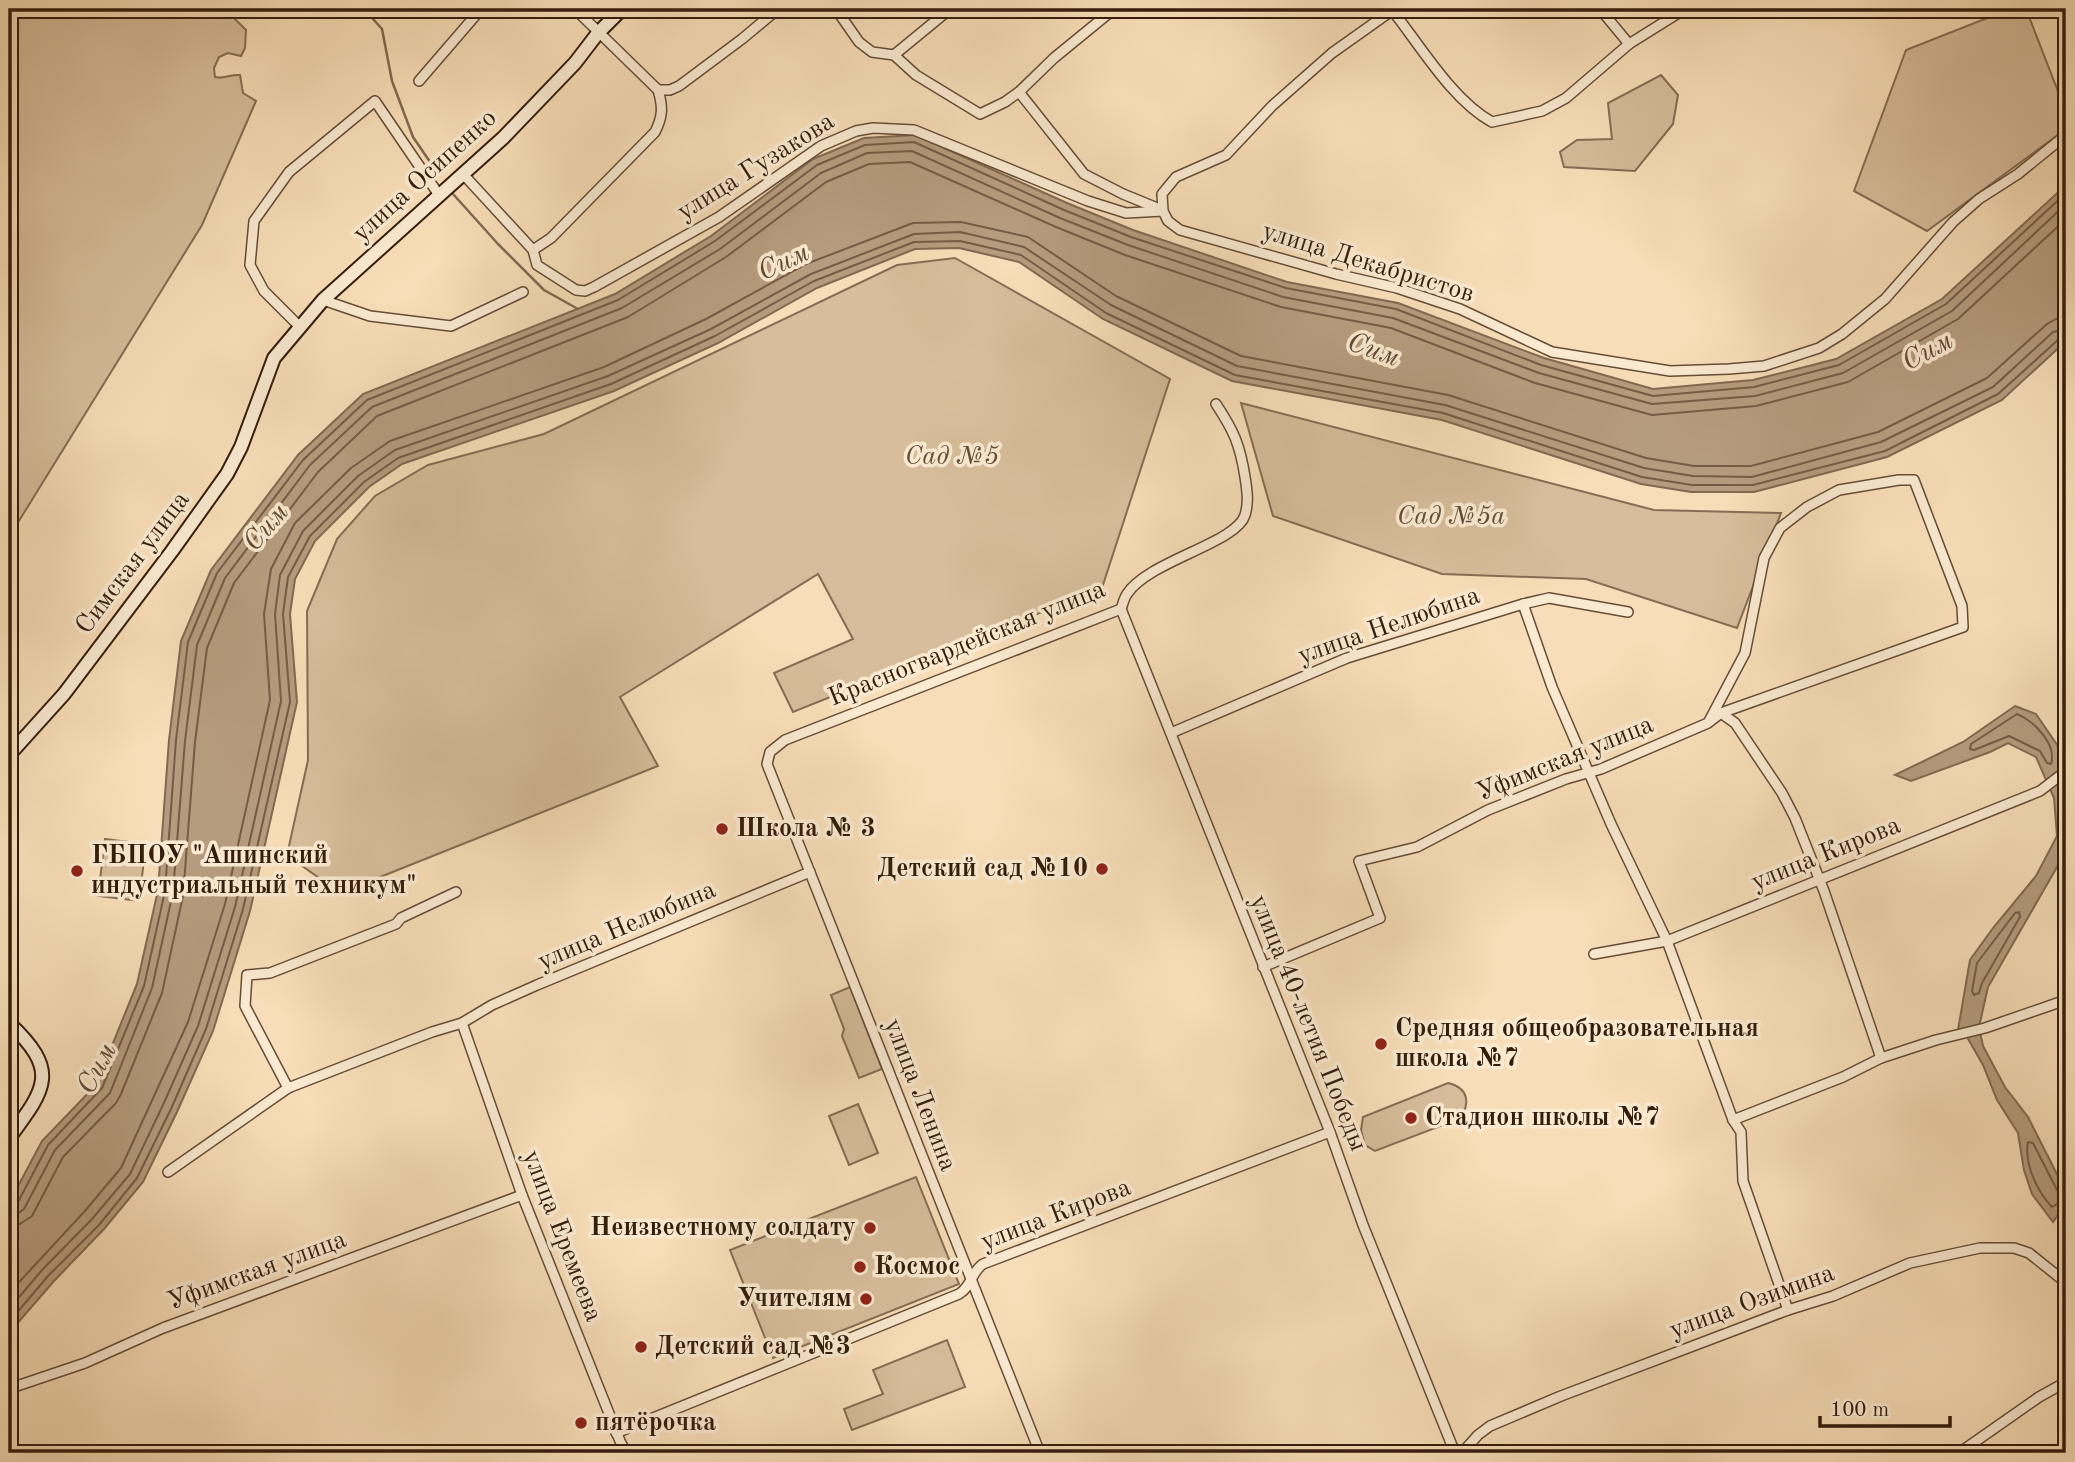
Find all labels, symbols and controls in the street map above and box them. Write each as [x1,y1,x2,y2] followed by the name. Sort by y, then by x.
[348,105,502,247] street label: улица Осипенко
[673,108,839,226] street label: улица Гузакова
[1259,218,1477,308] street label: улица Декабристов
[754,239,814,287] water label: Сим
[1898,327,1958,377] water label: Сим
[1343,329,1403,373] water label: Сим
[905,444,999,470] park label: Сад №5
[71,487,195,639] street label: Симская улица
[239,498,295,557] water label: Сим
[1397,504,1505,530] park label: Сад №5а
[825,576,1109,712] street label: Красногвардейская улица
[1295,583,1483,669] street label: улица Нелюбина
[1473,712,1657,806] street label: Уфимская улица
[1748,812,1904,896] street label: улица Кирова
[736,816,876,842] place label: Школа № 3
[714,821,730,837] marker: Школа № 3
[91,843,417,899] place label: ГБПОУ "Ашинский индустриальный техникум"
[877,856,1088,882] place label: Детский сад №10
[1094,861,1110,877] marker: Детский сад №10
[69,863,85,879] marker: ГБПОУ "Ашинский индустриальный техникум"
[534,877,720,975] street label: улица Нелюбина
[1245,891,1371,1155] street label: улица 40-летия Победы
[879,1015,961,1175] street label: улица Ленина
[1395,1016,1759,1072] place label: Средняя общеобразовательная школа №7
[1373,1036,1389,1052] marker: Средняя общеобразовательная школа №7
[73,1039,123,1099] water label: Сим
[1425,1105,1660,1131] place label: Стадион школы №7
[1403,1110,1419,1126] marker: Стадион школы №7
[517,1147,607,1325] street label: улица Еремеева
[977,1174,1135,1256] street label: улица Кирова
[590,1215,856,1241] place label: Неизвестному солдату
[862,1220,878,1236] marker: Неизвестному солдату
[164,1227,350,1315] street label: Уфимская улица
[874,1254,960,1280] place label: Космос
[852,1259,868,1275] marker: Космос
[1666,1260,1838,1344] street label: улица Озимина
[737,1286,852,1312] place label: Учителям
[858,1291,874,1307] marker: Учителям
[655,1334,851,1360] place label: Детский сад №3
[633,1339,649,1355] marker: Детский сад №3
[1820,1385,1949,1429] scale bar
[1830,1400,1889,1421] text: 100 m
[595,1410,716,1436] place label: пятёрочка
[573,1415,589,1431] marker: пятёрочка

